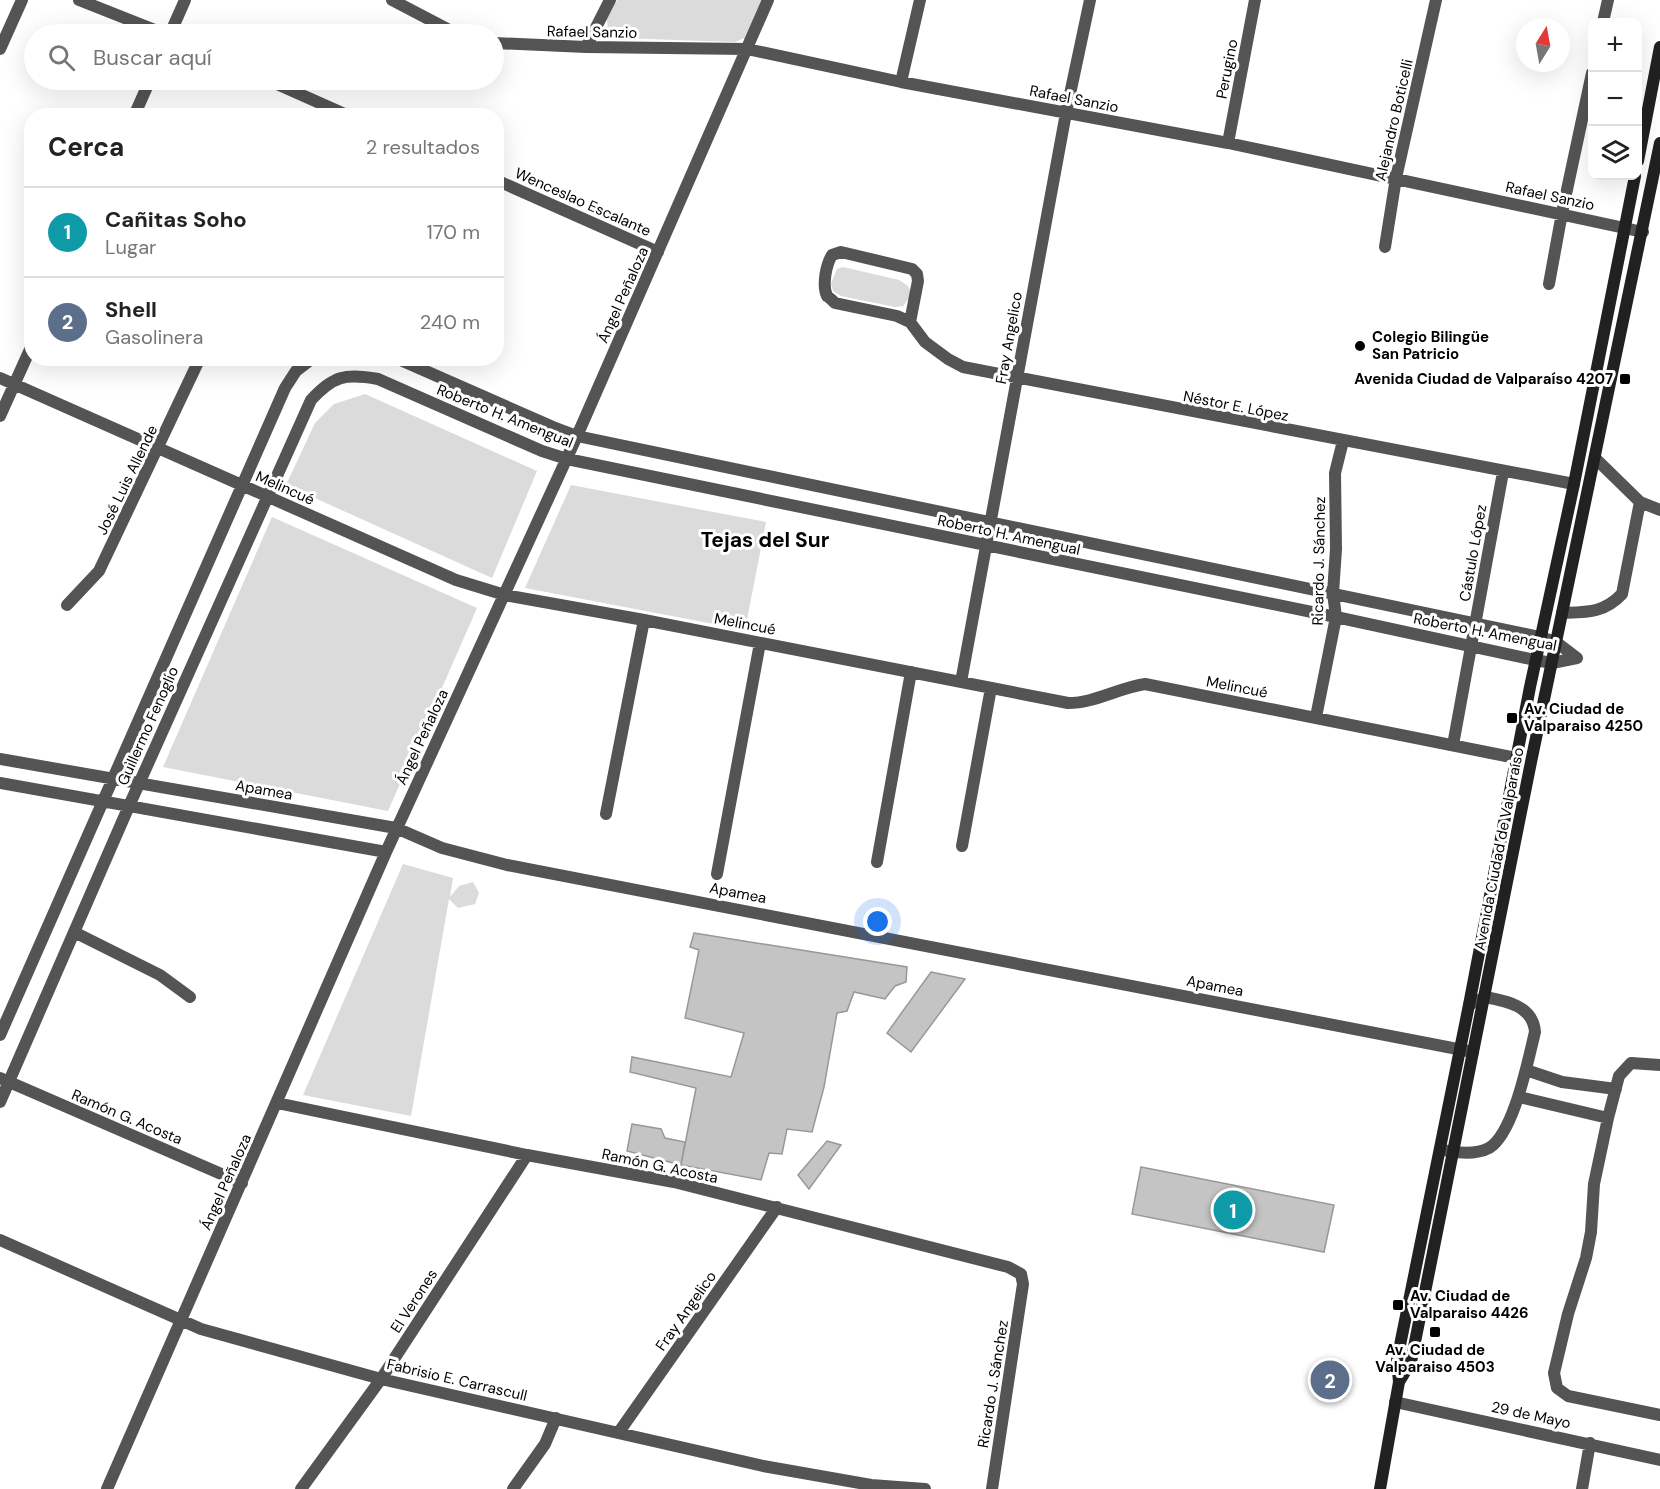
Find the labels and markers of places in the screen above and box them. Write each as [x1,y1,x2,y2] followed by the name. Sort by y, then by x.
[1372,327,1489,364] place label: Colegio Bilingüe San Patricio
[1353,339,1367,353] marker: Colegio Bilingüe San Patricio
[1354,369,1613,389] place label: Avenida Ciudad de Valparaíso 4207
[1618,372,1632,386] marker: Avenida Ciudad de Valparaíso 4207
[1524,699,1643,736] place label: Av. Ciudad de Valparaiso 4250
[1505,711,1519,725] marker: Av. Ciudad de Valparaiso 4250
[1214,1188,1252,1232] pin: 1
[1410,1286,1528,1323] place label: Av. Ciudad de Valparaiso 4426
[1391,1298,1405,1312] marker: Av. Ciudad de Valparaiso 4426
[1428,1325,1442,1339] marker: Av. Ciudad de Valparaiso 4503
[1375,1340,1495,1377] place label: Av. Ciudad de Valparaiso 4503
[1310,1358,1350,1402] pin: 2

